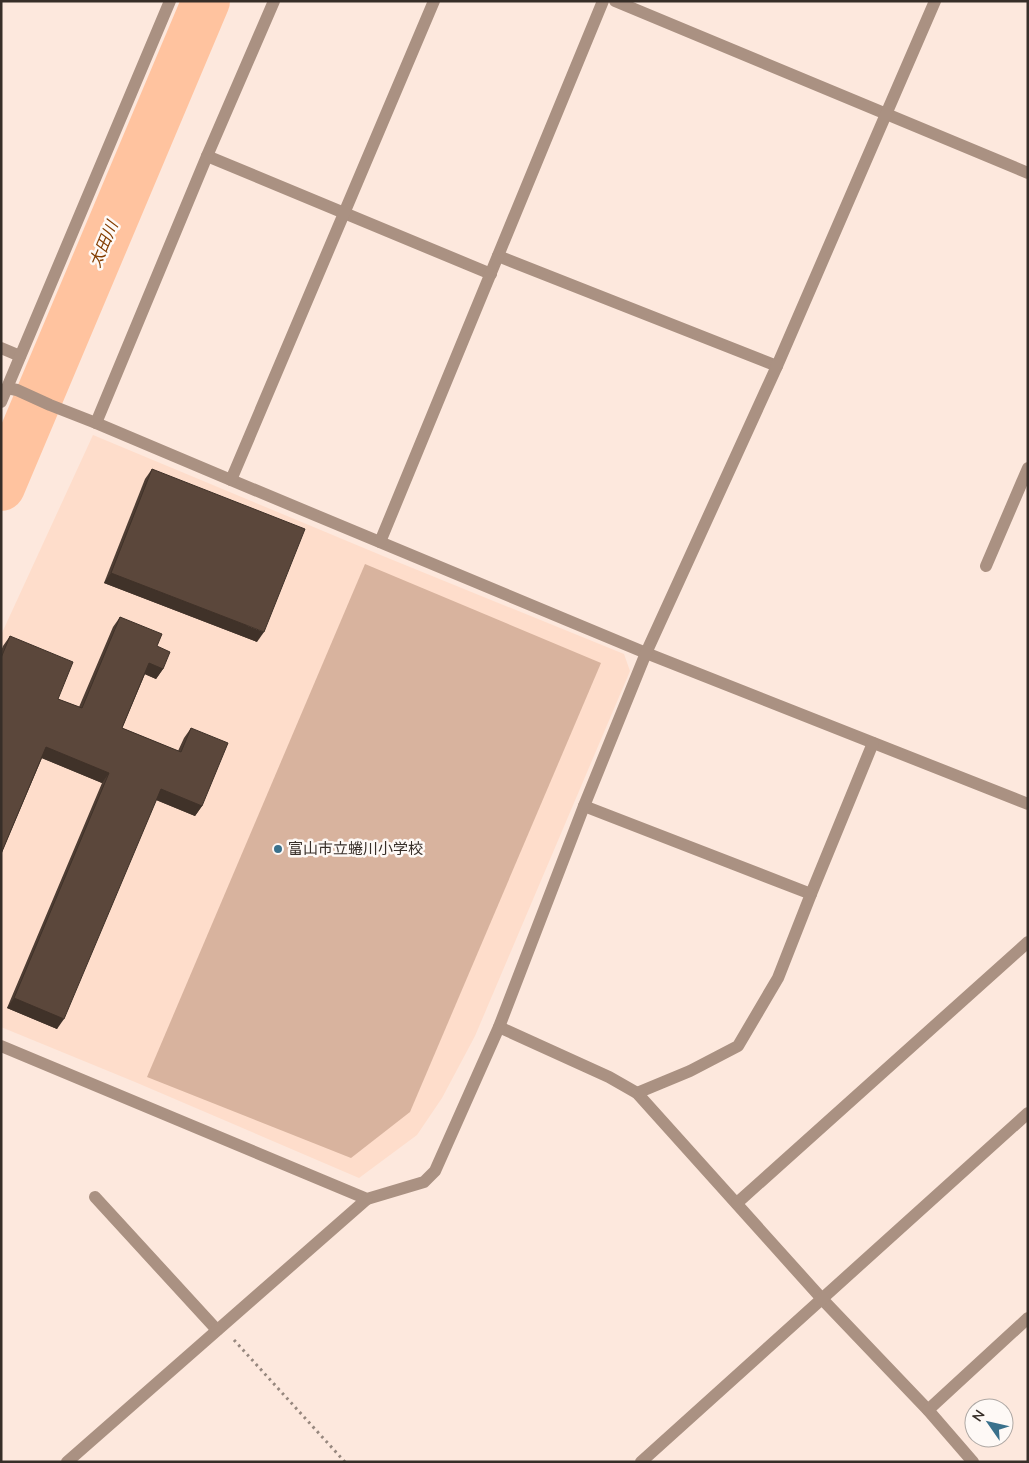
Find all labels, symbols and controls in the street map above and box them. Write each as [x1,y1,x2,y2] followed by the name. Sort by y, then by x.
[84,216,124,271] water label: 太田川
[288,839,423,859] place label: 富山市立蜷川小学校
[272,843,284,855] marker: 富山市立蜷川小学校
[964,1398,1014,1448] north arrow
[968,1406,989,1426] text: N

